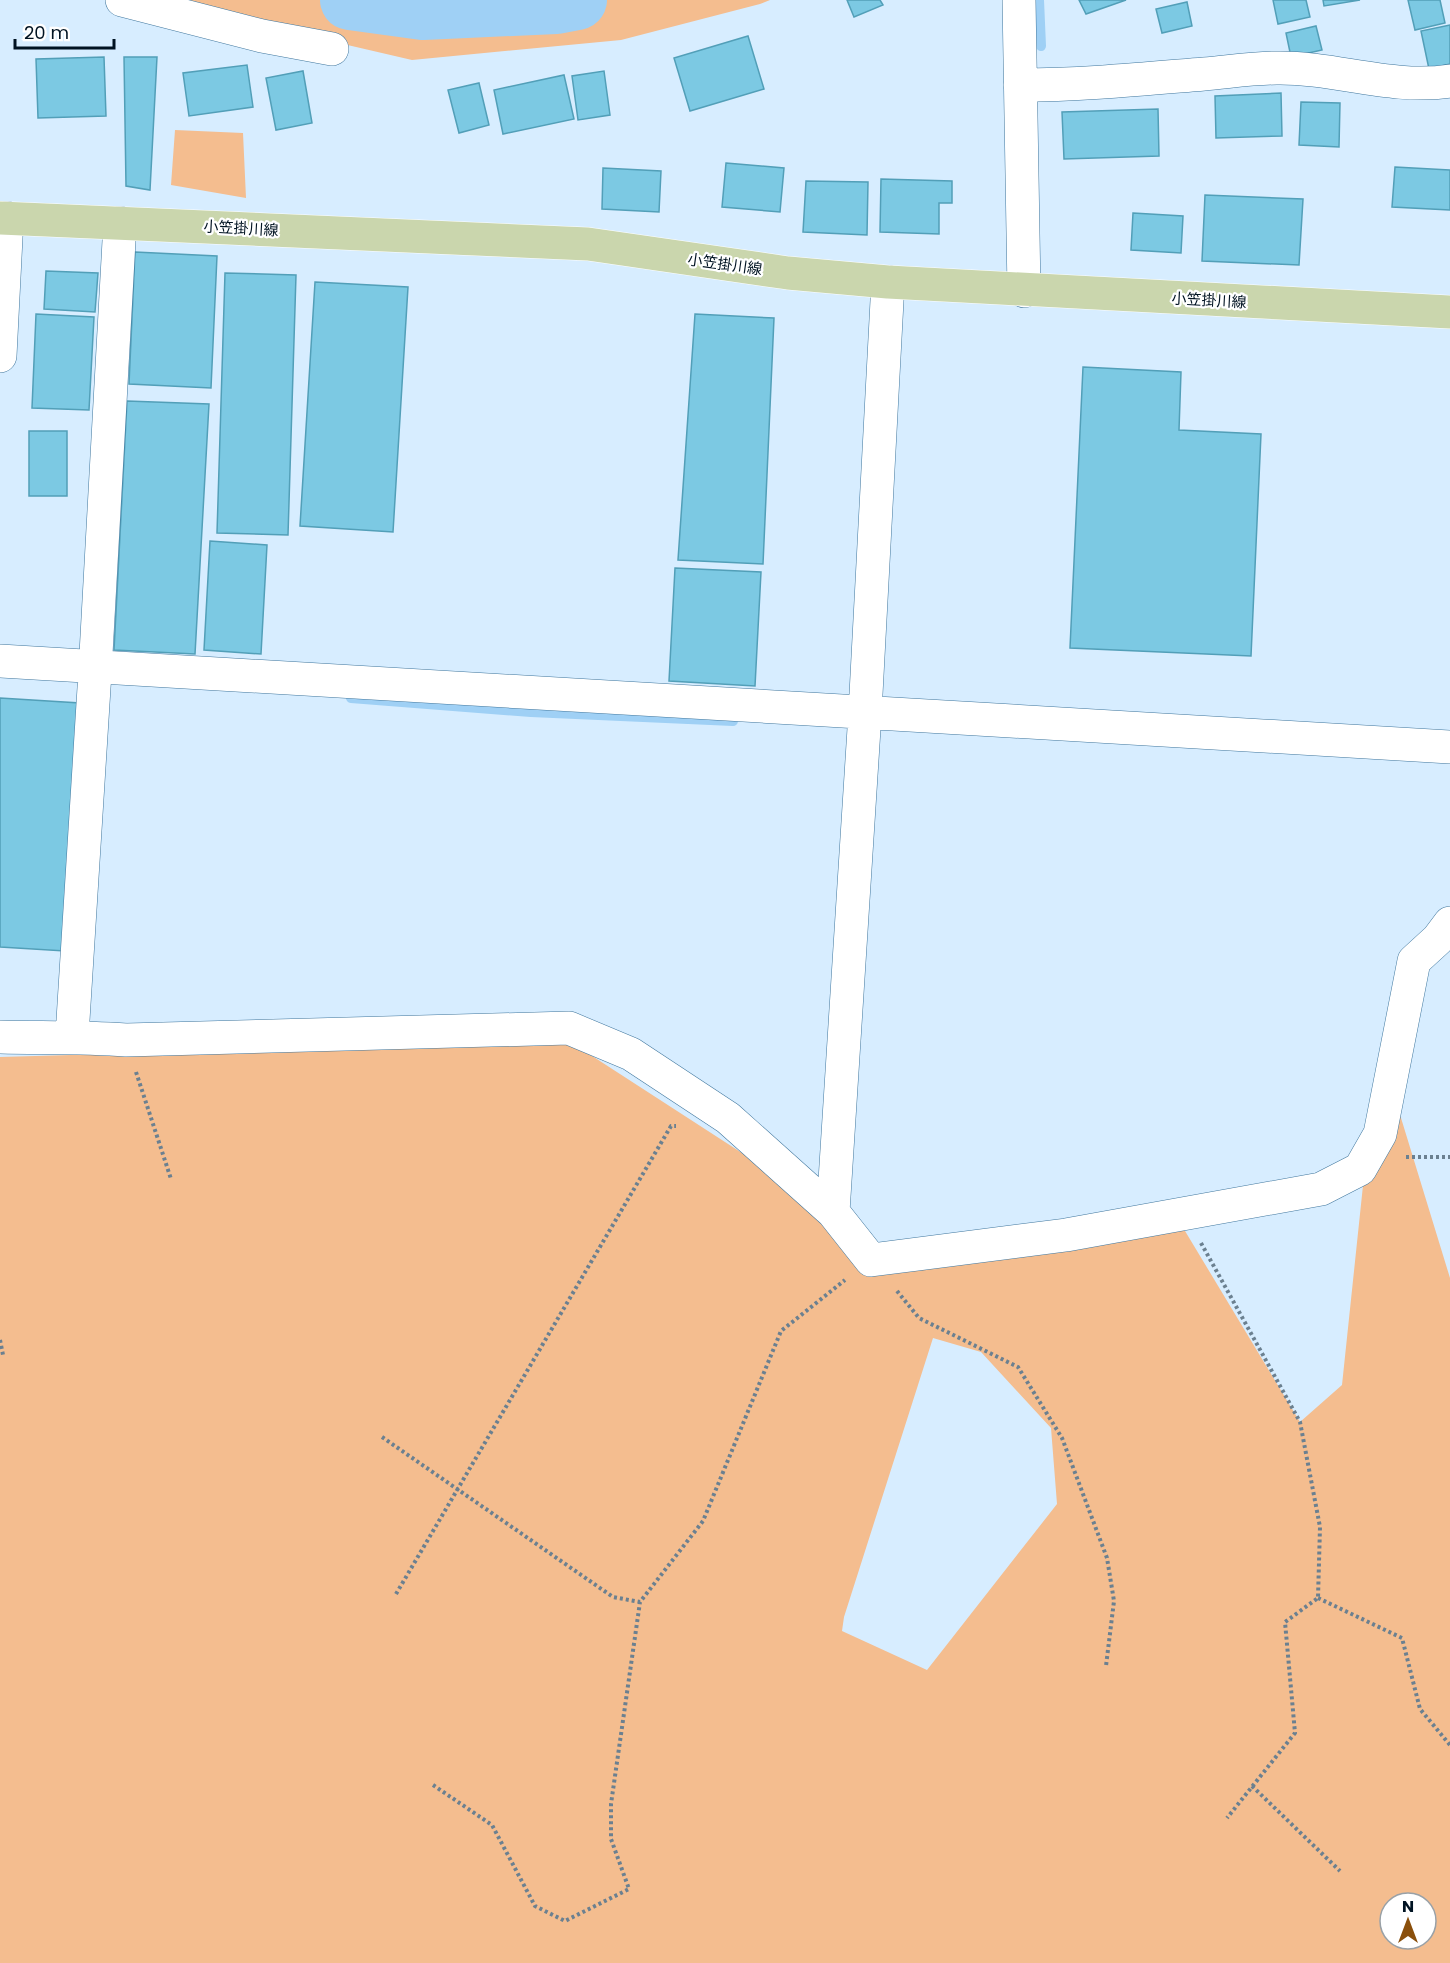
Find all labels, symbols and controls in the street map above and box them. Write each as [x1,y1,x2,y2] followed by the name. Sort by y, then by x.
[15,12,114,50] scale bar
[24,20,69,45] text: 20 m
[203,216,279,240] street label: 小笠掛川線
[686,248,764,280] street label: 小笠掛川線
[1171,288,1247,312] street label: 小笠掛川線
[1378,1891,1438,1951] north arrow
[1402,1895,1414,1918] text: N

